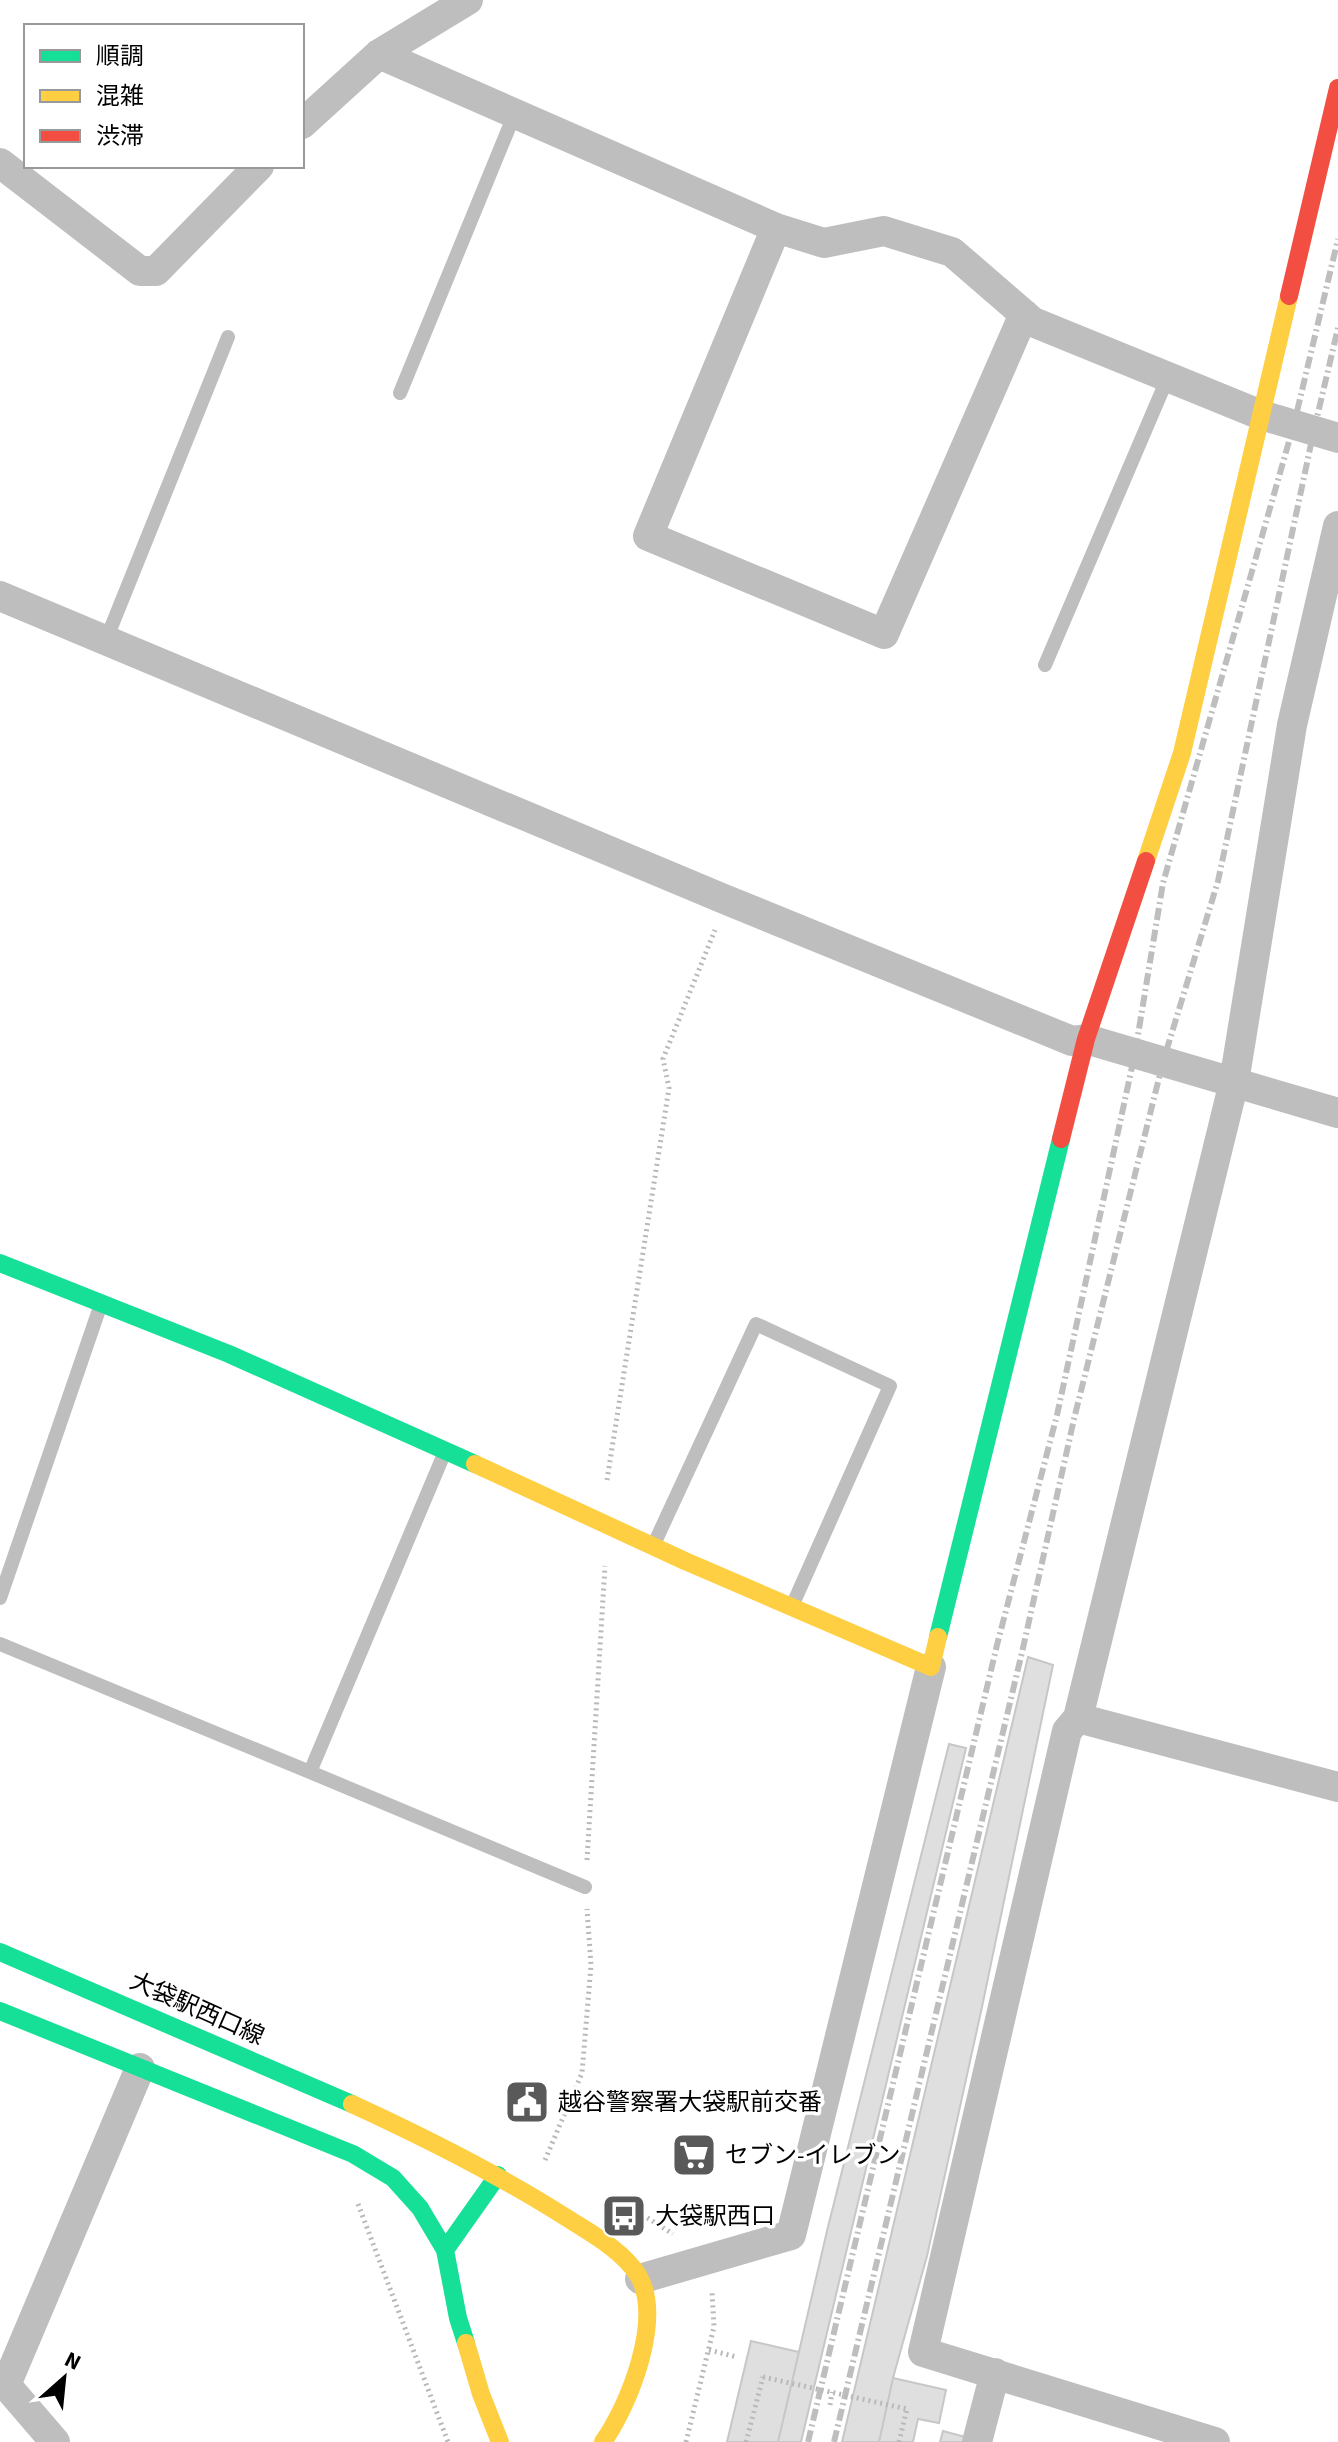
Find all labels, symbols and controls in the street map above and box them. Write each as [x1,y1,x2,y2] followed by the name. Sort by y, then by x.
[24,24,304,168] legend
[96,39,144,74] text: 順調
[96,79,144,114] text: 混雑
[96,119,144,154] text: 渋滞
[124,1964,270,2054] street label: 大袋駅西口線
[503,2078,551,2126] public building icon: 越谷警察署大袋駅前交番
[558,2085,822,2120] place label: 越谷警察署大袋駅前交番
[670,2131,718,2179] supermarket icon: セブン-イレブン
[725,2138,900,2173] place label: セブン-イレブン
[600,2192,648,2240] bus stop icon: 大袋駅西口
[655,2199,775,2234] place label: 大袋駅西口
[24,2338,104,2418] north arrow
[59,2343,86,2379] text: N

